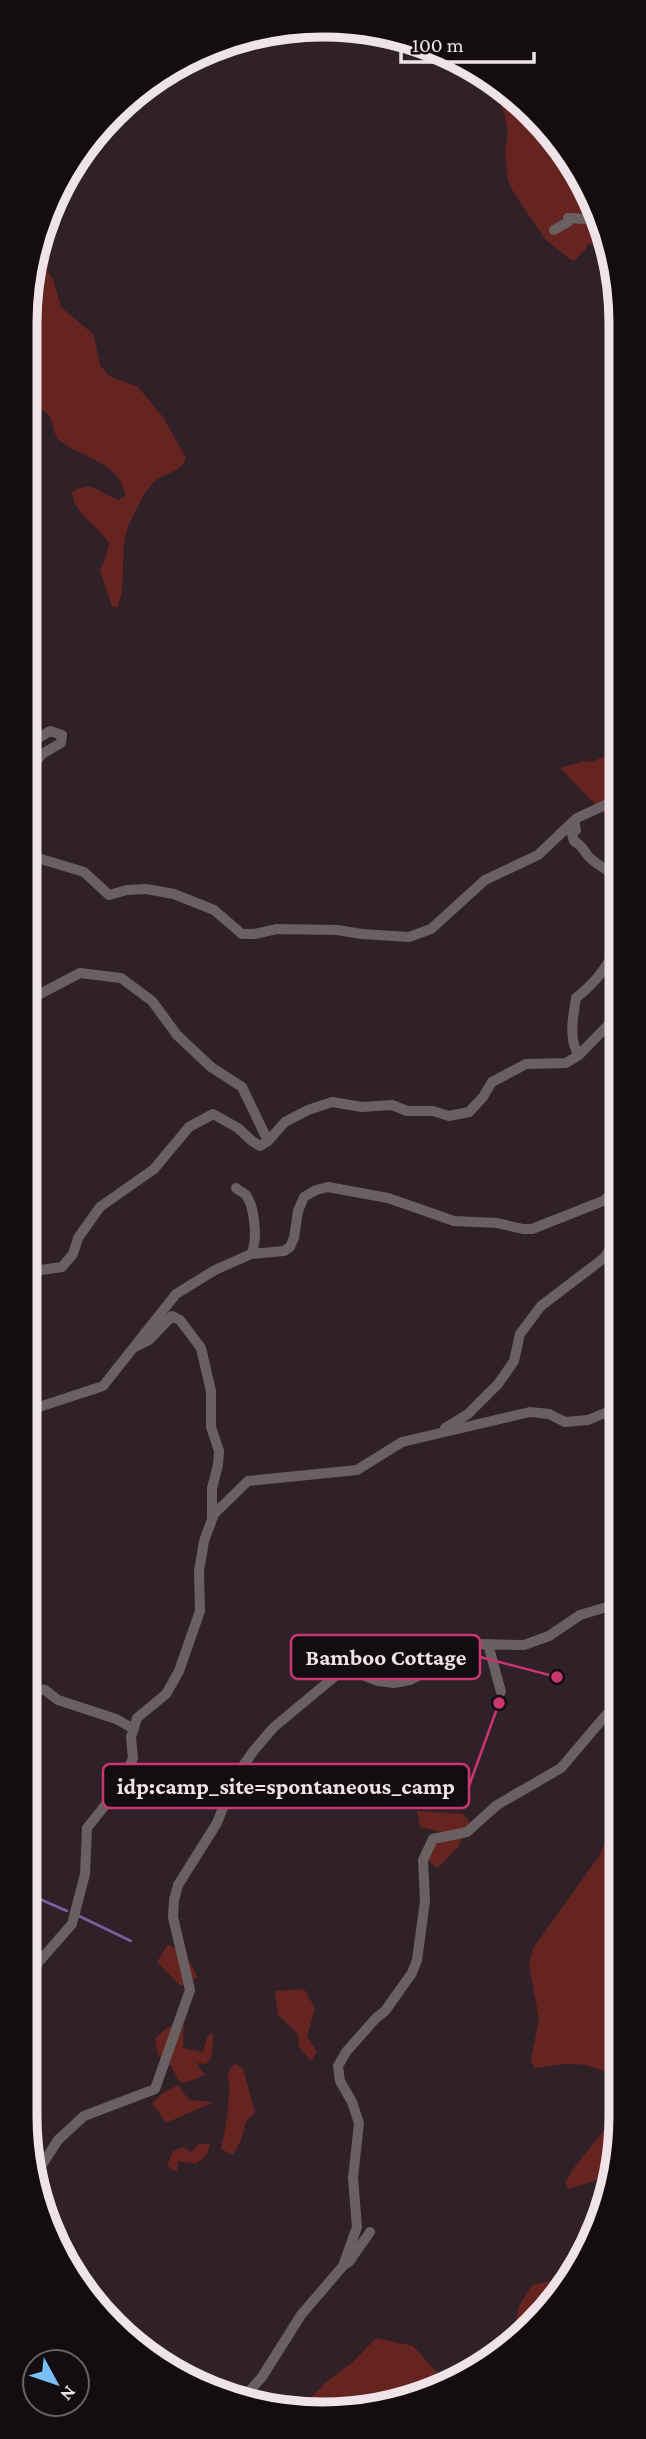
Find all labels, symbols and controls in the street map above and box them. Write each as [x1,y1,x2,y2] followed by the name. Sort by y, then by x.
[401,21,534,65] scale bar
[412,33,464,57] text: 100 m
[291,1635,480,1679] callout: Bamboo Cottage
[306,1644,467,1670] text: Bamboo Cottage
[103,1764,469,1808] callout: idp:camp_site=spontaneous_camp
[117,1773,455,1799] text: idp:camp_site=spontaneous_camp
[21,2348,91,2418] north arrow
[56,2382,81,2405] text: N

